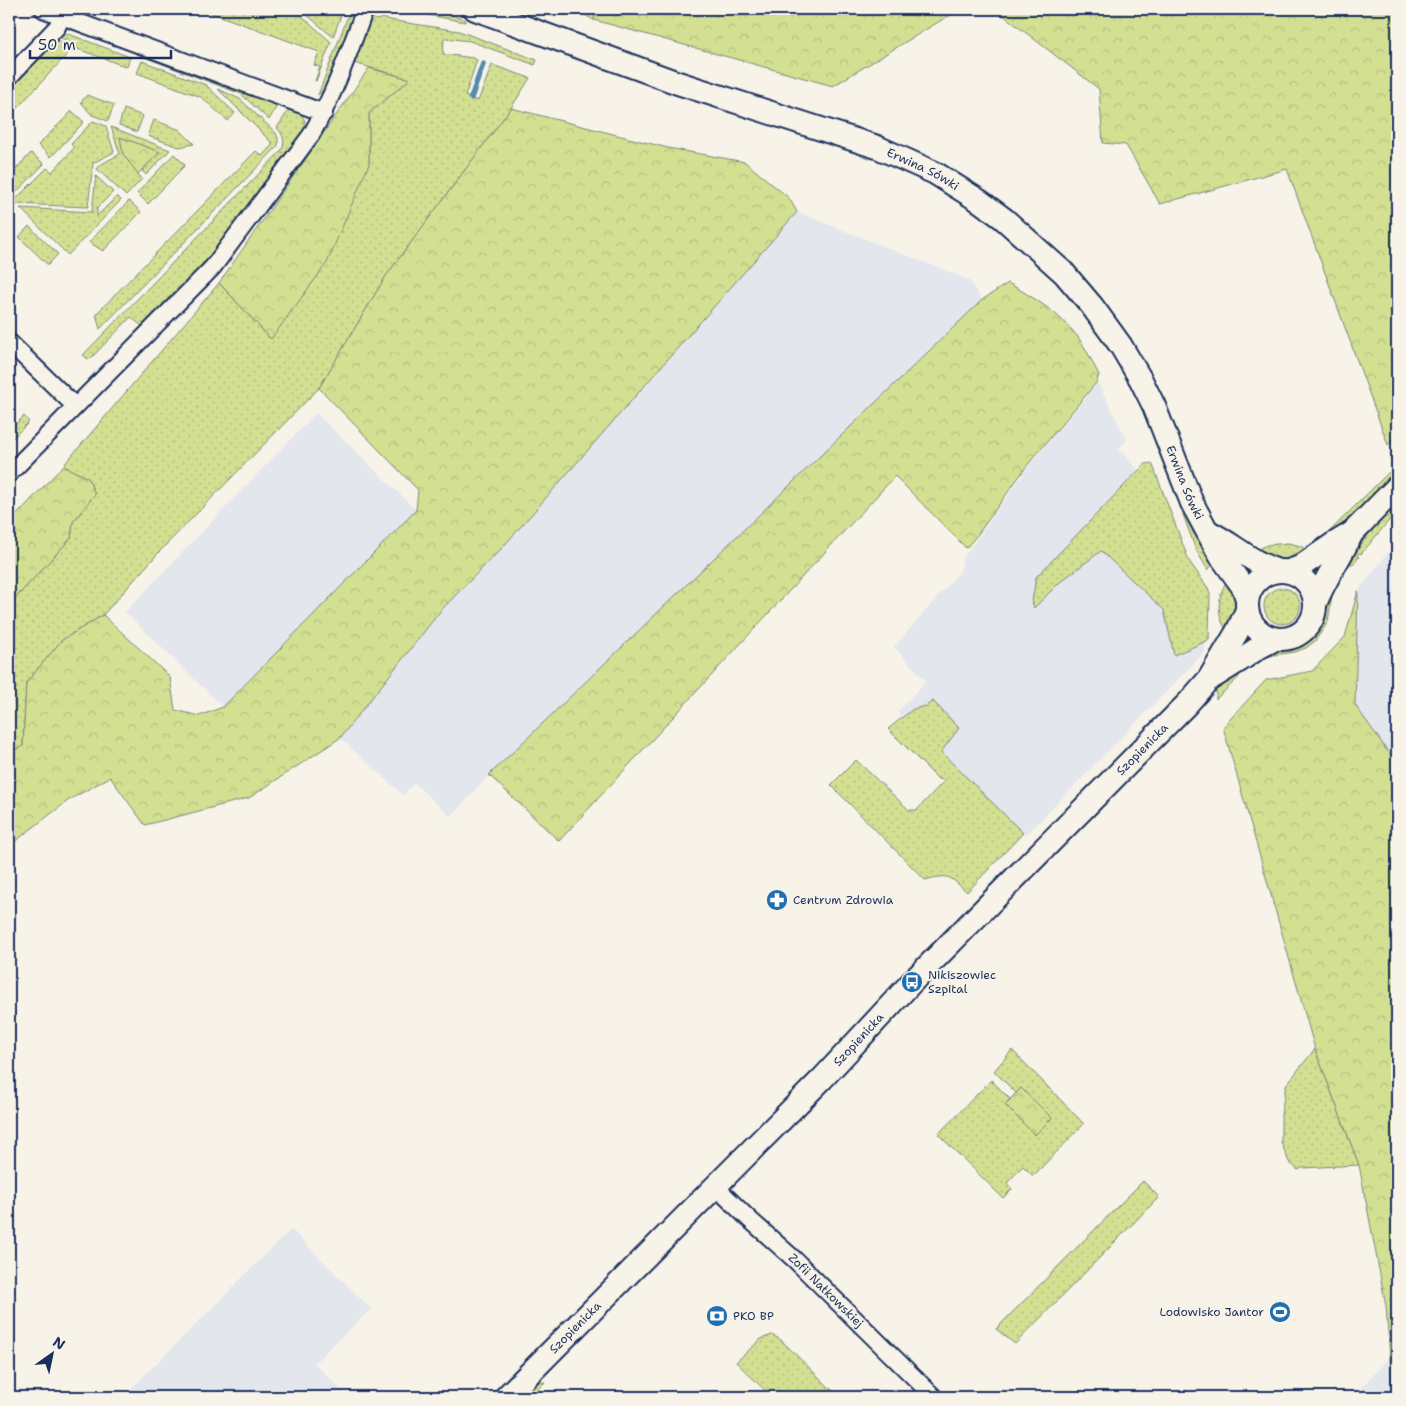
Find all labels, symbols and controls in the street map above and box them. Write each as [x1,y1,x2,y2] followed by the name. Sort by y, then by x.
[30,28,171,60] scale bar
[38,35,76,55] text: 50 m
[884,144,962,194] street label: Erwina Sówki
[1162,443,1207,522] street label: Erwina Sówki
[1113,719,1172,779] street label: Szopienicka
[765,888,789,912] pharmacy icon: Centrum Zdrowia
[793,892,894,908] place label: Centrum Zdrowia
[928,967,996,997] place label: Nikiszowiec Szpital
[900,970,924,994] bus stop icon: Nikiszowiec Szpital
[830,1009,888,1070] street label: Szopienicka
[785,1250,867,1331] street label: Zofii Nałkowskiej
[546,1298,605,1357] street label: Szopienicka
[1268,1300,1292,1324] sports icon: Lodowisko Jantor
[705,1304,729,1328] bank icon: PKO BP
[1159,1304,1264,1320] place label: Lodowisko Jantor
[733,1308,774,1324] place label: PKO BP
[28,1328,78,1378] north arrow
[50,1333,69,1354] text: N

